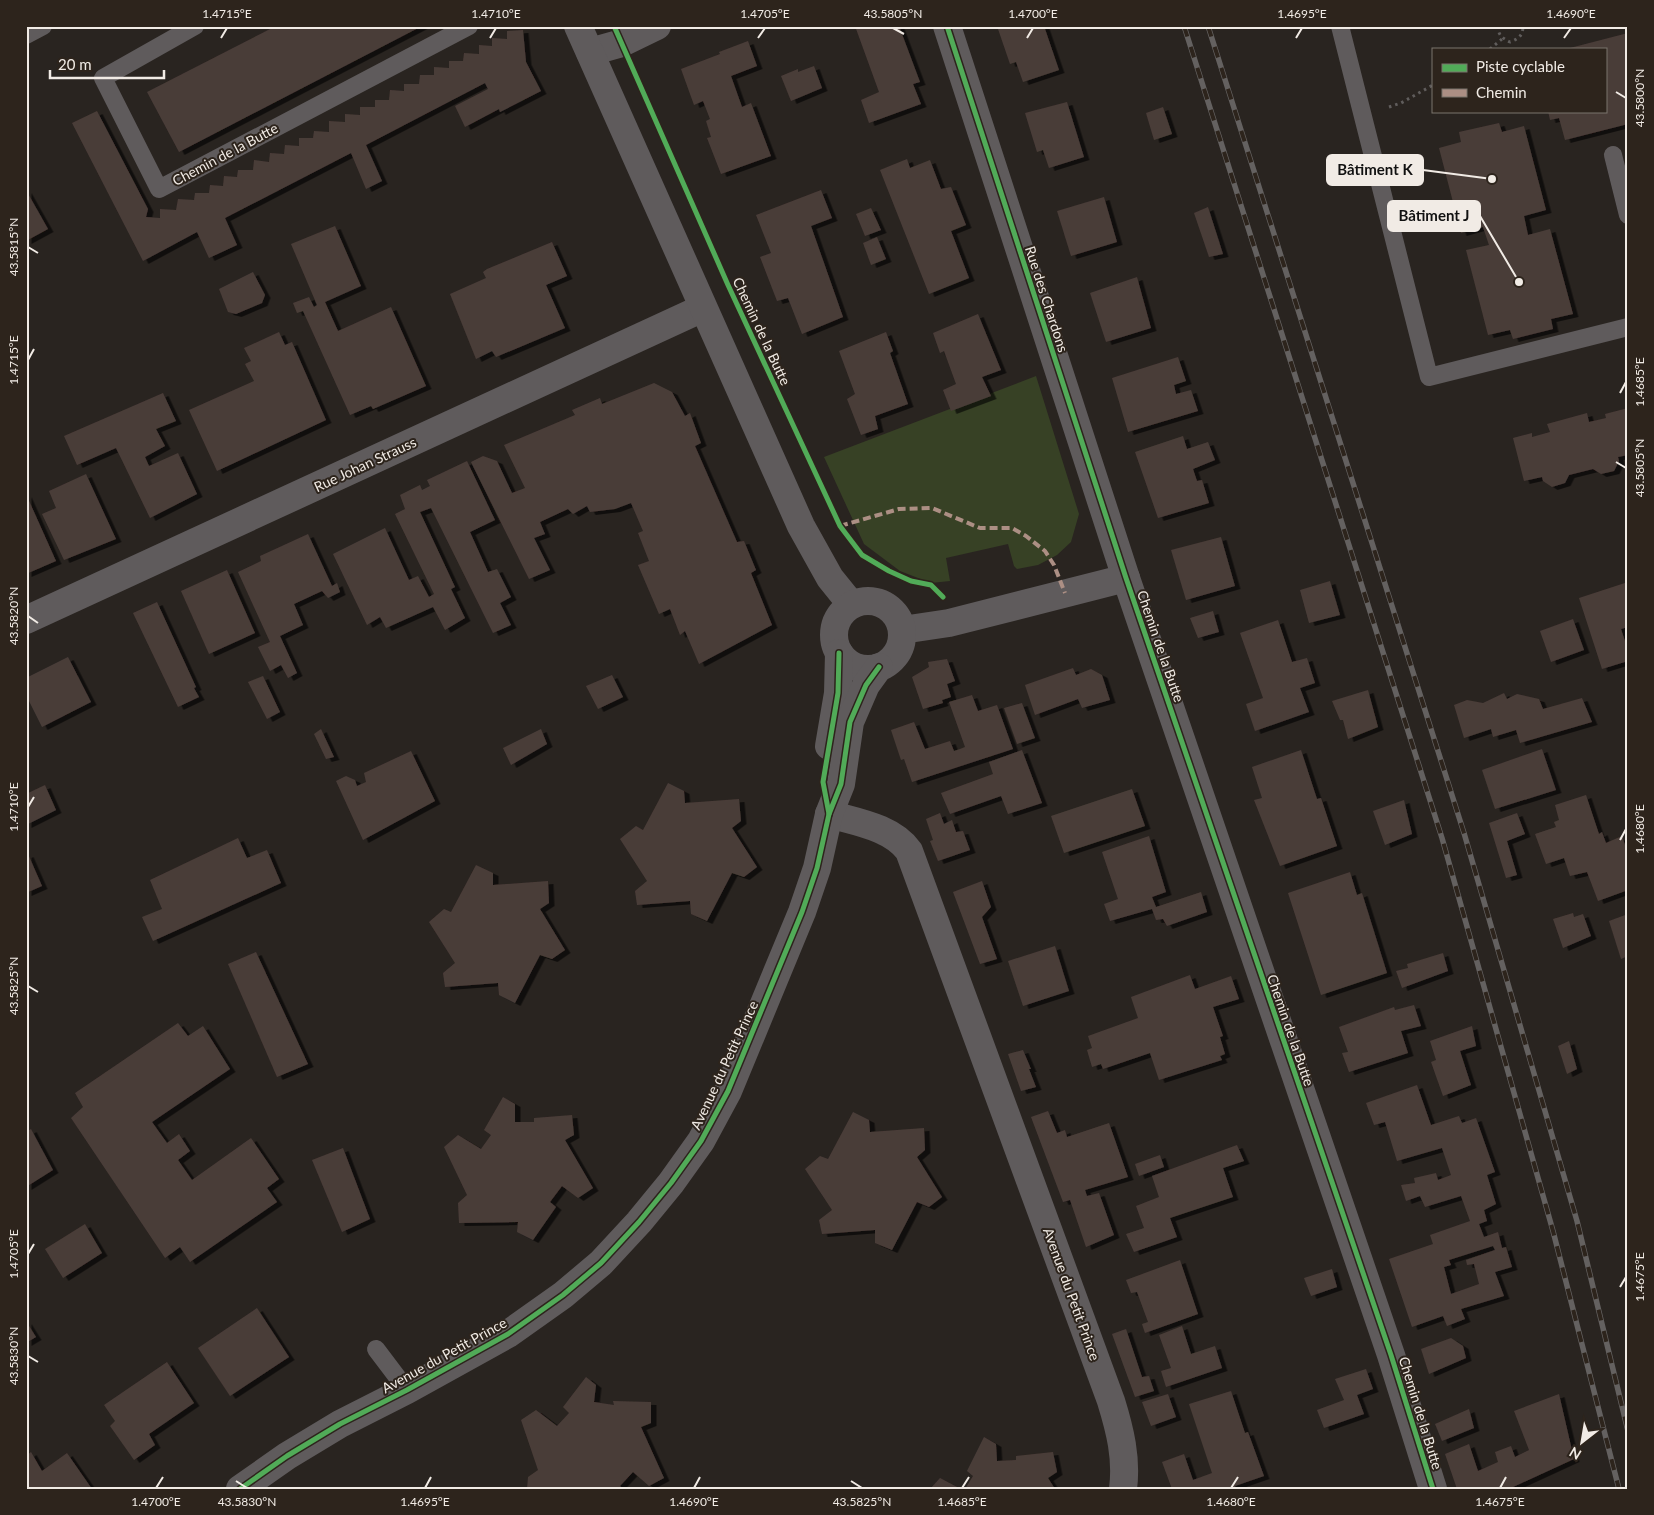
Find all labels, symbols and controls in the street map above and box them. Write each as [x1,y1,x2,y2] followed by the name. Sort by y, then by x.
[202,6,252,21] text: 1.4715°E
[471,6,521,21] text: 1.4710°E
[740,6,790,21] text: 1.4705°E
[864,6,922,21] text: 43.5805°N
[1008,6,1058,21] text: 1.4700°E
[1277,6,1327,21] text: 1.4695°E
[1546,6,1596,21] text: 1.4690°E
[50,48,164,80] scale bar
[1432,48,1606,112] legend
[58,55,92,73] text: 20 m
[1476,57,1565,75] text: Piste cyclable
[1632,69,1647,127] text: 43.5800°N
[1476,83,1527,101] text: Chemin
[169,119,281,189] street label: Chemin de la Butte
[1327,155,1423,185] callout: Bâtiment K
[1337,160,1413,178] text: Bâtiment K
[1388,201,1480,231] callout: Bâtiment J
[1398,206,1470,224] text: Bâtiment J
[6,218,21,276] text: 43.5815°N
[1022,244,1072,354] street label: Rue des Chardons
[730,274,794,388] street label: Chemin de la Butte
[6,335,21,385] text: 1.4715°E
[1632,357,1647,407] text: 1.4685°E
[311,433,419,495] street label: Rue Johan Strauss
[1632,439,1647,497] text: 43.5805°N
[6,587,21,645] text: 43.5820°N
[1134,588,1188,704] street label: Chemin de la Butte
[6,782,21,832] text: 1.4710°E
[1632,804,1647,854] text: 1.4680°E
[6,957,21,1015] text: 43.5825°N
[1264,972,1318,1088] street label: Chemin de la Butte
[687,998,761,1132] street label: Avenue du Petit Prince
[1040,1225,1104,1363] street label: Avenue du Petit Prince
[6,1229,21,1279] text: 1.4705°E
[1632,1252,1647,1302] text: 1.4675°E
[379,1314,509,1396] street label: Avenue du Petit Prince
[6,1327,21,1385] text: 43.5830°N
[1396,1355,1446,1471] street label: Chemin de la Butte
[1556,1418,1606,1468] north arrow
[1566,1444,1584,1464] text: N
[131,1494,181,1509] text: 1.4700°E
[218,1494,276,1509] text: 43.5830°N
[400,1494,450,1509] text: 1.4695°E
[669,1494,719,1509] text: 1.4690°E
[833,1494,891,1509] text: 43.5825°N
[937,1494,987,1509] text: 1.4685°E
[1206,1494,1256,1509] text: 1.4680°E
[1475,1494,1525,1509] text: 1.4675°E

